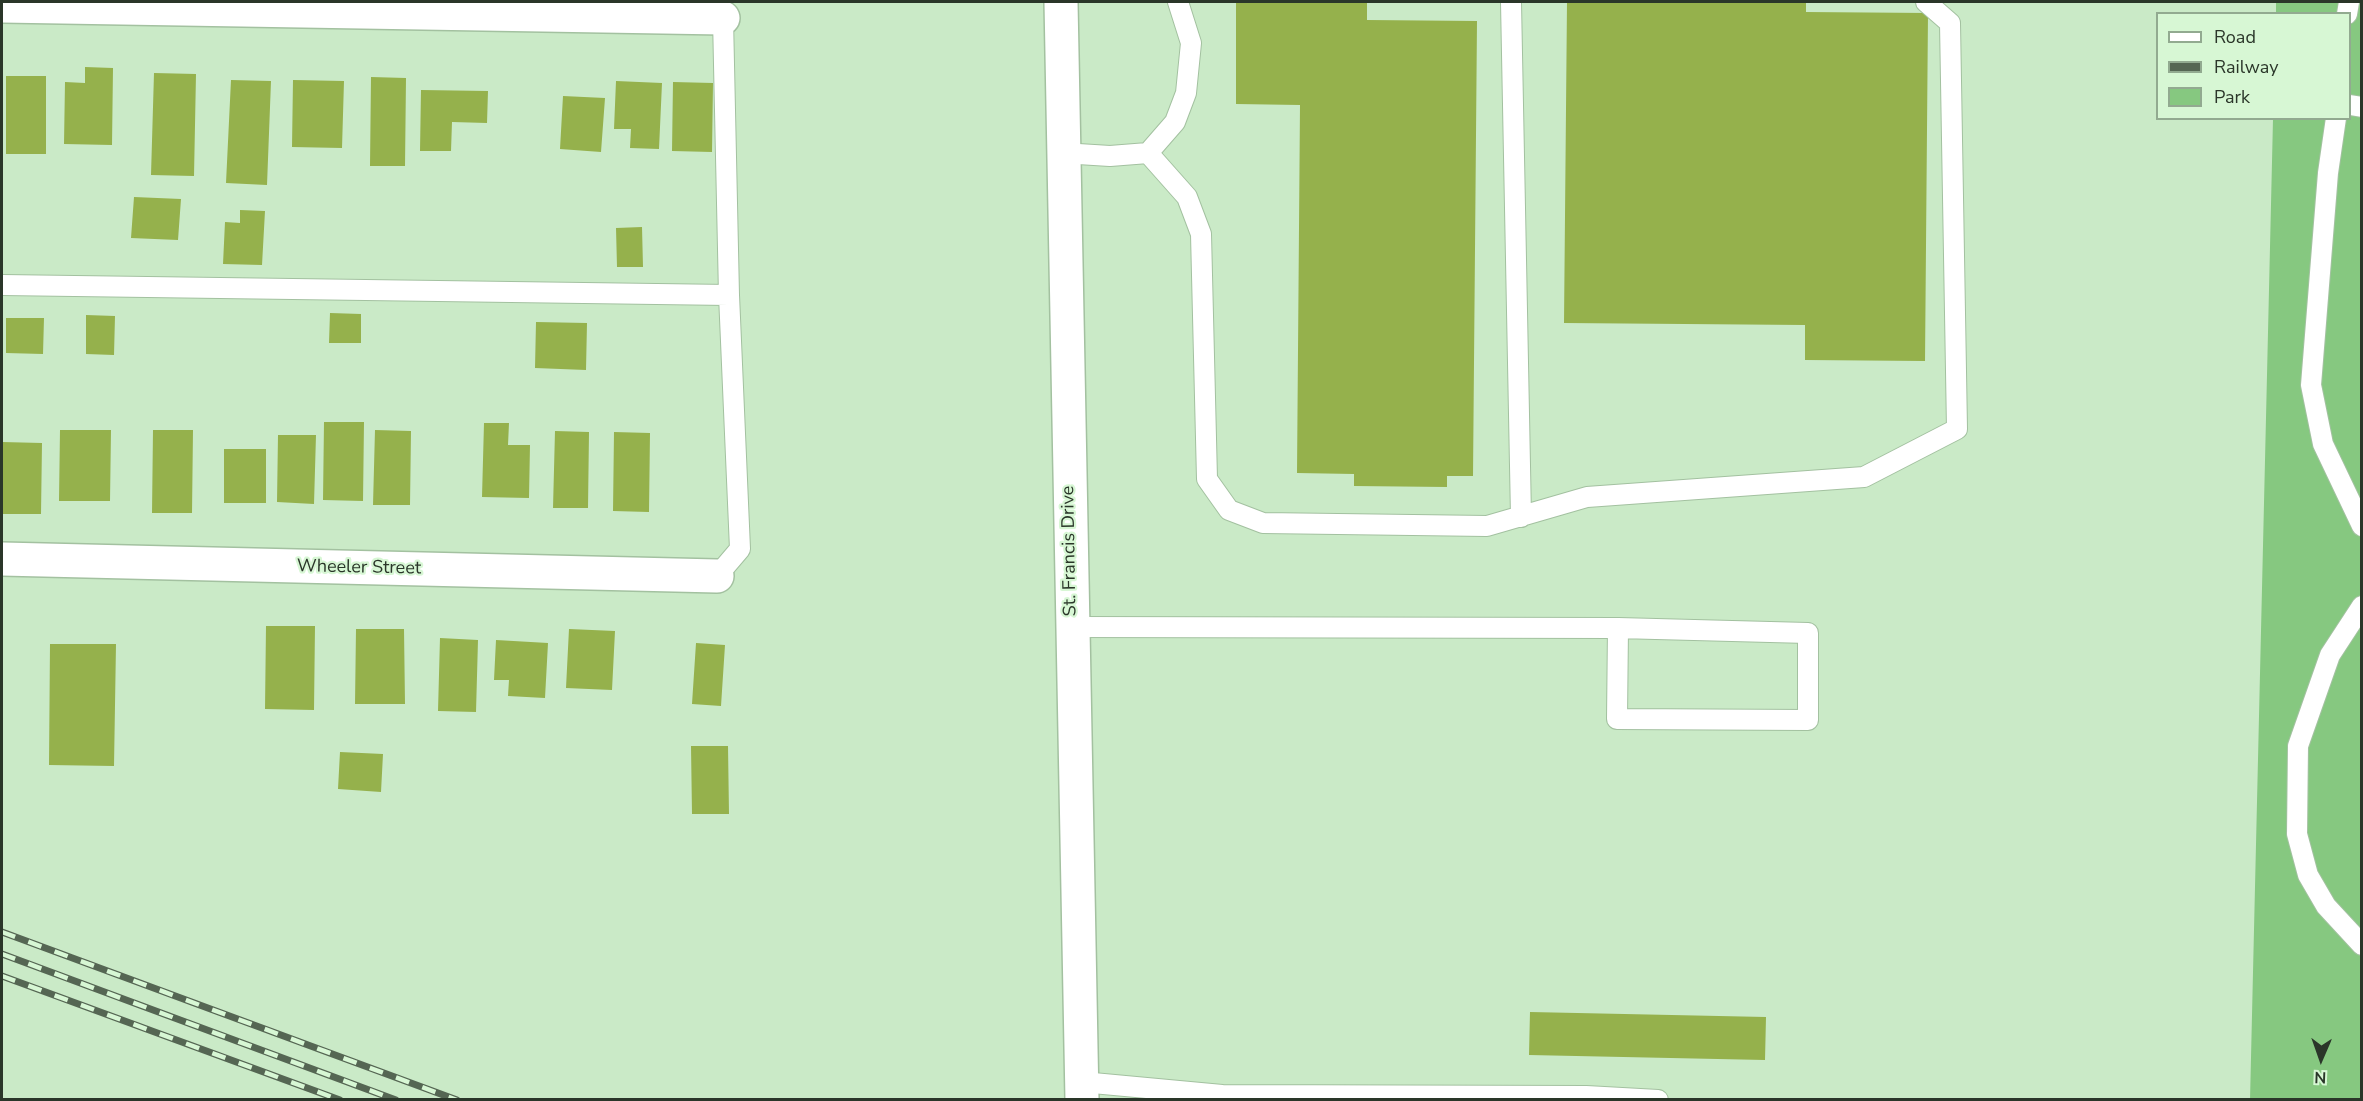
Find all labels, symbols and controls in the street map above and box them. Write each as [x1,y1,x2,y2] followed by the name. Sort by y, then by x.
[2156,12,2351,120] legend
[2214,25,2256,49] text: Road
[2214,55,2279,79] text: Railway
[2214,85,2250,109] text: Park
[1058,486,1082,616] street label: St. Francis Drive
[297,556,421,580] street label: Wheeler Street
[2291,1029,2351,1089] north arrow
[2314,1066,2327,1088] text: N

